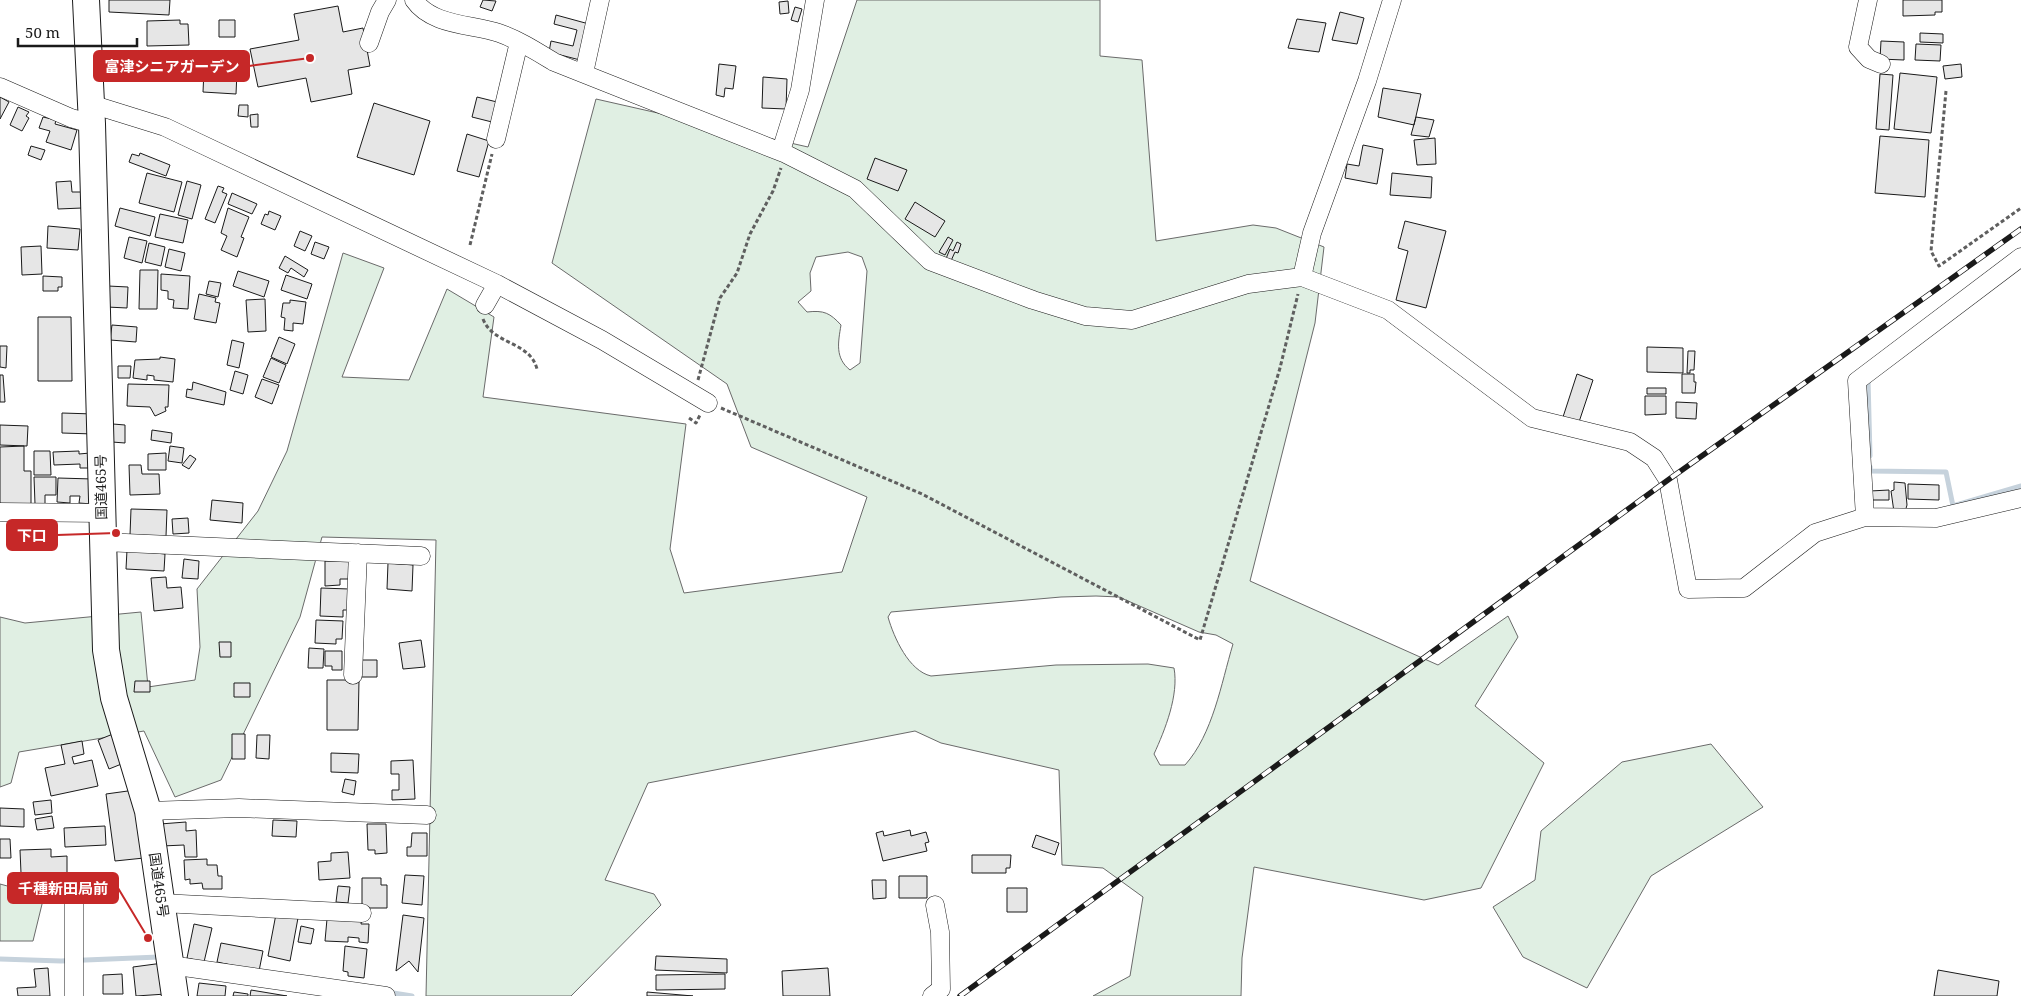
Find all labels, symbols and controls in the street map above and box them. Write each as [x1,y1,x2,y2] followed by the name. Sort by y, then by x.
[18,15,136,47] scale bar
[25,22,60,42] text: 50 m
[94,51,249,81] callout: 富津シニアガーデン
[104,56,240,76] text: 富津シニアガーデン
[90,454,111,520] street label: 国道465号
[7,520,57,550] callout: 下口
[17,525,47,545] text: 下口
[146,851,173,919] street label: 国道465号
[8,873,118,903] callout: 千種新田局前
[18,878,108,898] text: 千種新田局前

